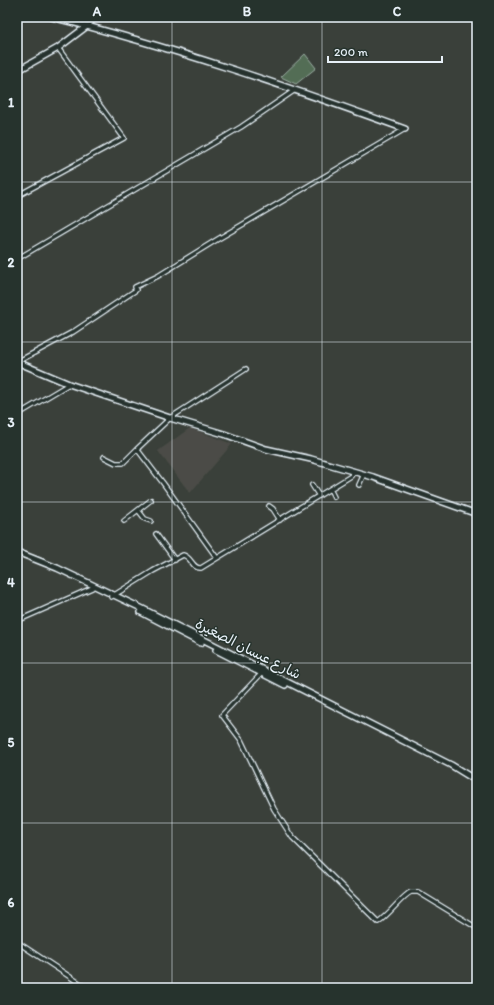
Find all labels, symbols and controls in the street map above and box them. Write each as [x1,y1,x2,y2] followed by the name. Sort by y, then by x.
[92,4,102,19] text: A
[243,4,252,19] text: B
[393,4,402,19] text: C
[328,38,442,64] scale bar
[334,45,368,59] text: 200 m
[8,95,14,110] text: 1
[8,255,15,270] text: 2
[7,415,15,430] text: 3
[7,575,15,590] text: 4
[192,615,304,684] street label: شارع عبسان الصغيرة
[8,735,15,750] text: 5
[8,895,15,910] text: 6

